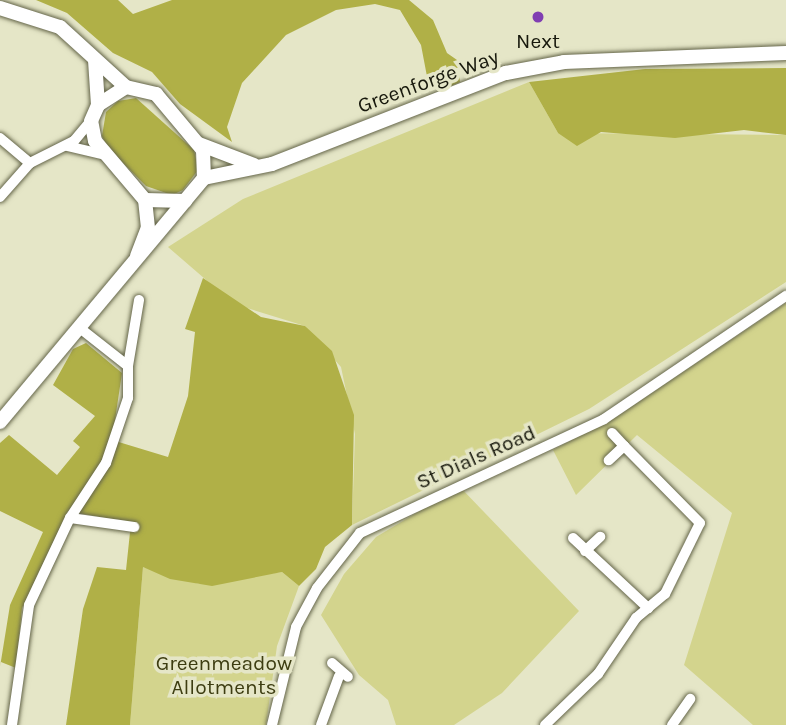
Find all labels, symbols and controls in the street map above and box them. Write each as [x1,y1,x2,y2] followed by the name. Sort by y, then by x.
[530,9,546,25] marker: Next
[516,28,560,54] place label: Next
[354,44,502,118] street label: Greenforge Way
[413,420,539,494] street label: St Dials Road
[156,650,292,700] park label: Greenmeadow Allotments

